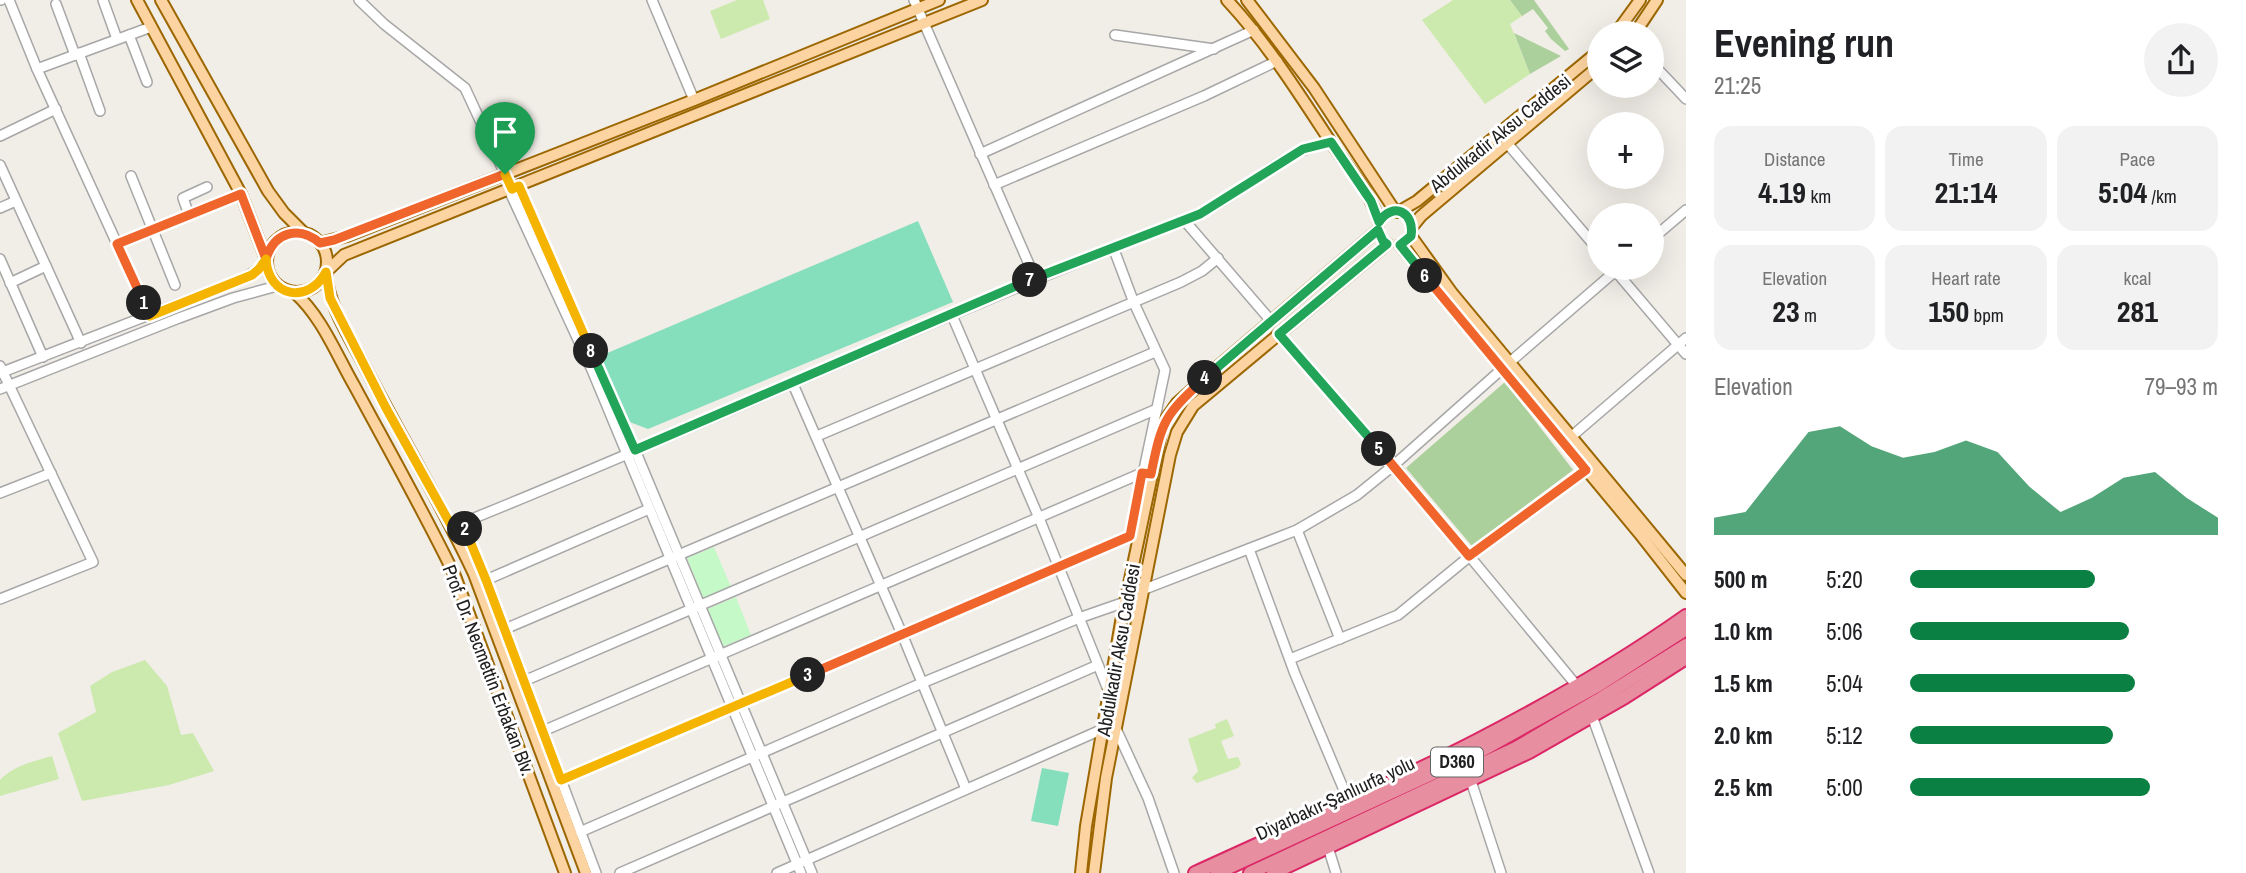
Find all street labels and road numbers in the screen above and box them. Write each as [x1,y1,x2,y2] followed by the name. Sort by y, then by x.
[1423,68,1576,199] street label: Abdulkadir Aksu Caddesi
[437,561,541,779] street label: Prof. Dr. Necmettin Erbakan Blv.
[1090,562,1146,739] street label: Abdulkadir Aksu Caddesi
[1431,748,1483,776] road number: D360
[1251,750,1419,846] street label: Diyarbakır-Şanlıurfa yolu

